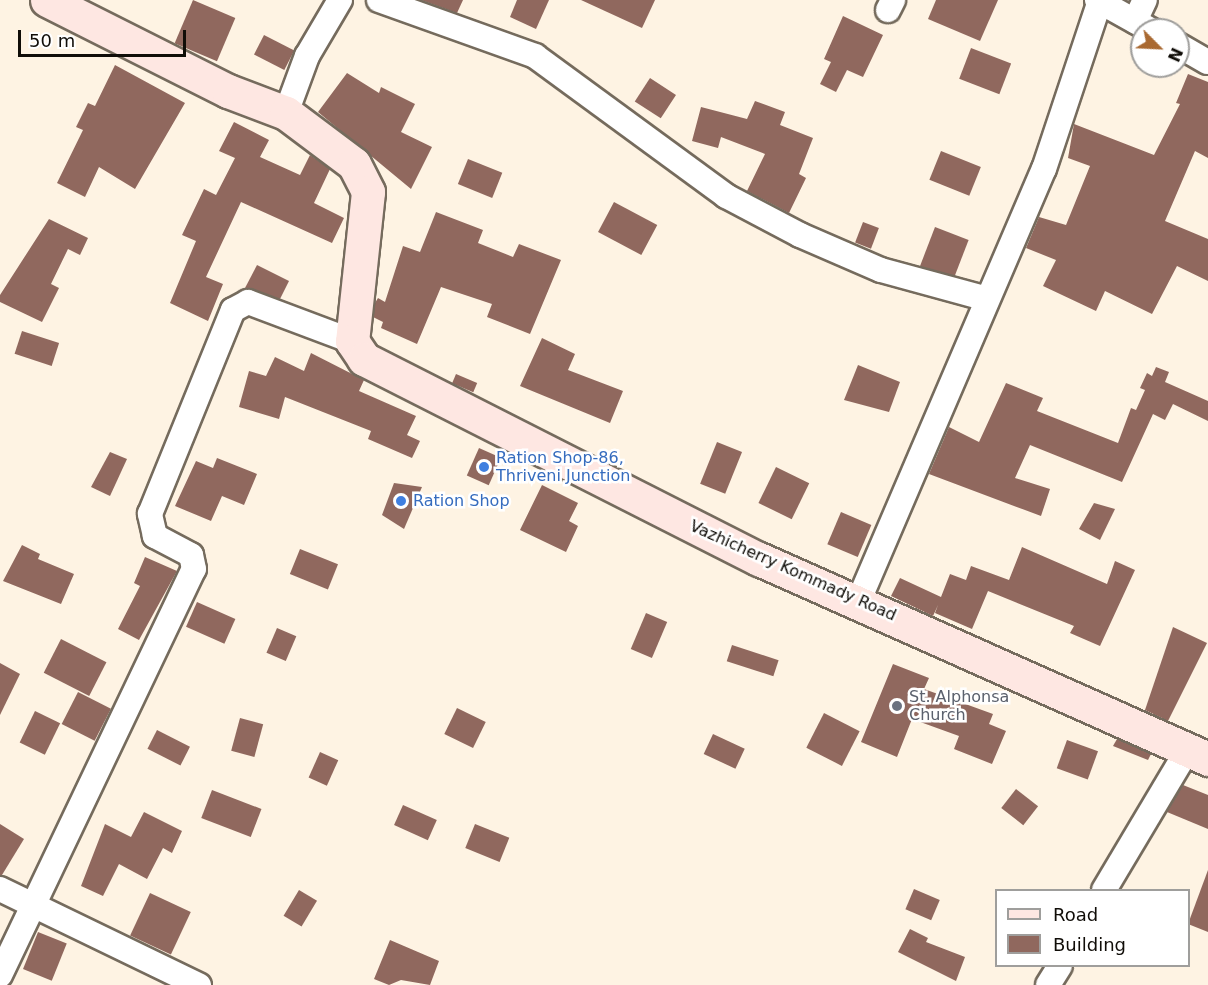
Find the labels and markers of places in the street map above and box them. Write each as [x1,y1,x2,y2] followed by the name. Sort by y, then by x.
[496,448,630,486] place label: Ration Shop-86, Thriveni Junction
[477,460,491,474] marker: Ration Shop-86, Thriveni Junction
[413,491,510,511] place label: Ration Shop
[394,494,408,508] marker: Ration Shop
[909,687,1009,725] place label: St. Alphonsa Church
[890,699,904,713] marker: St. Alphonsa Church

